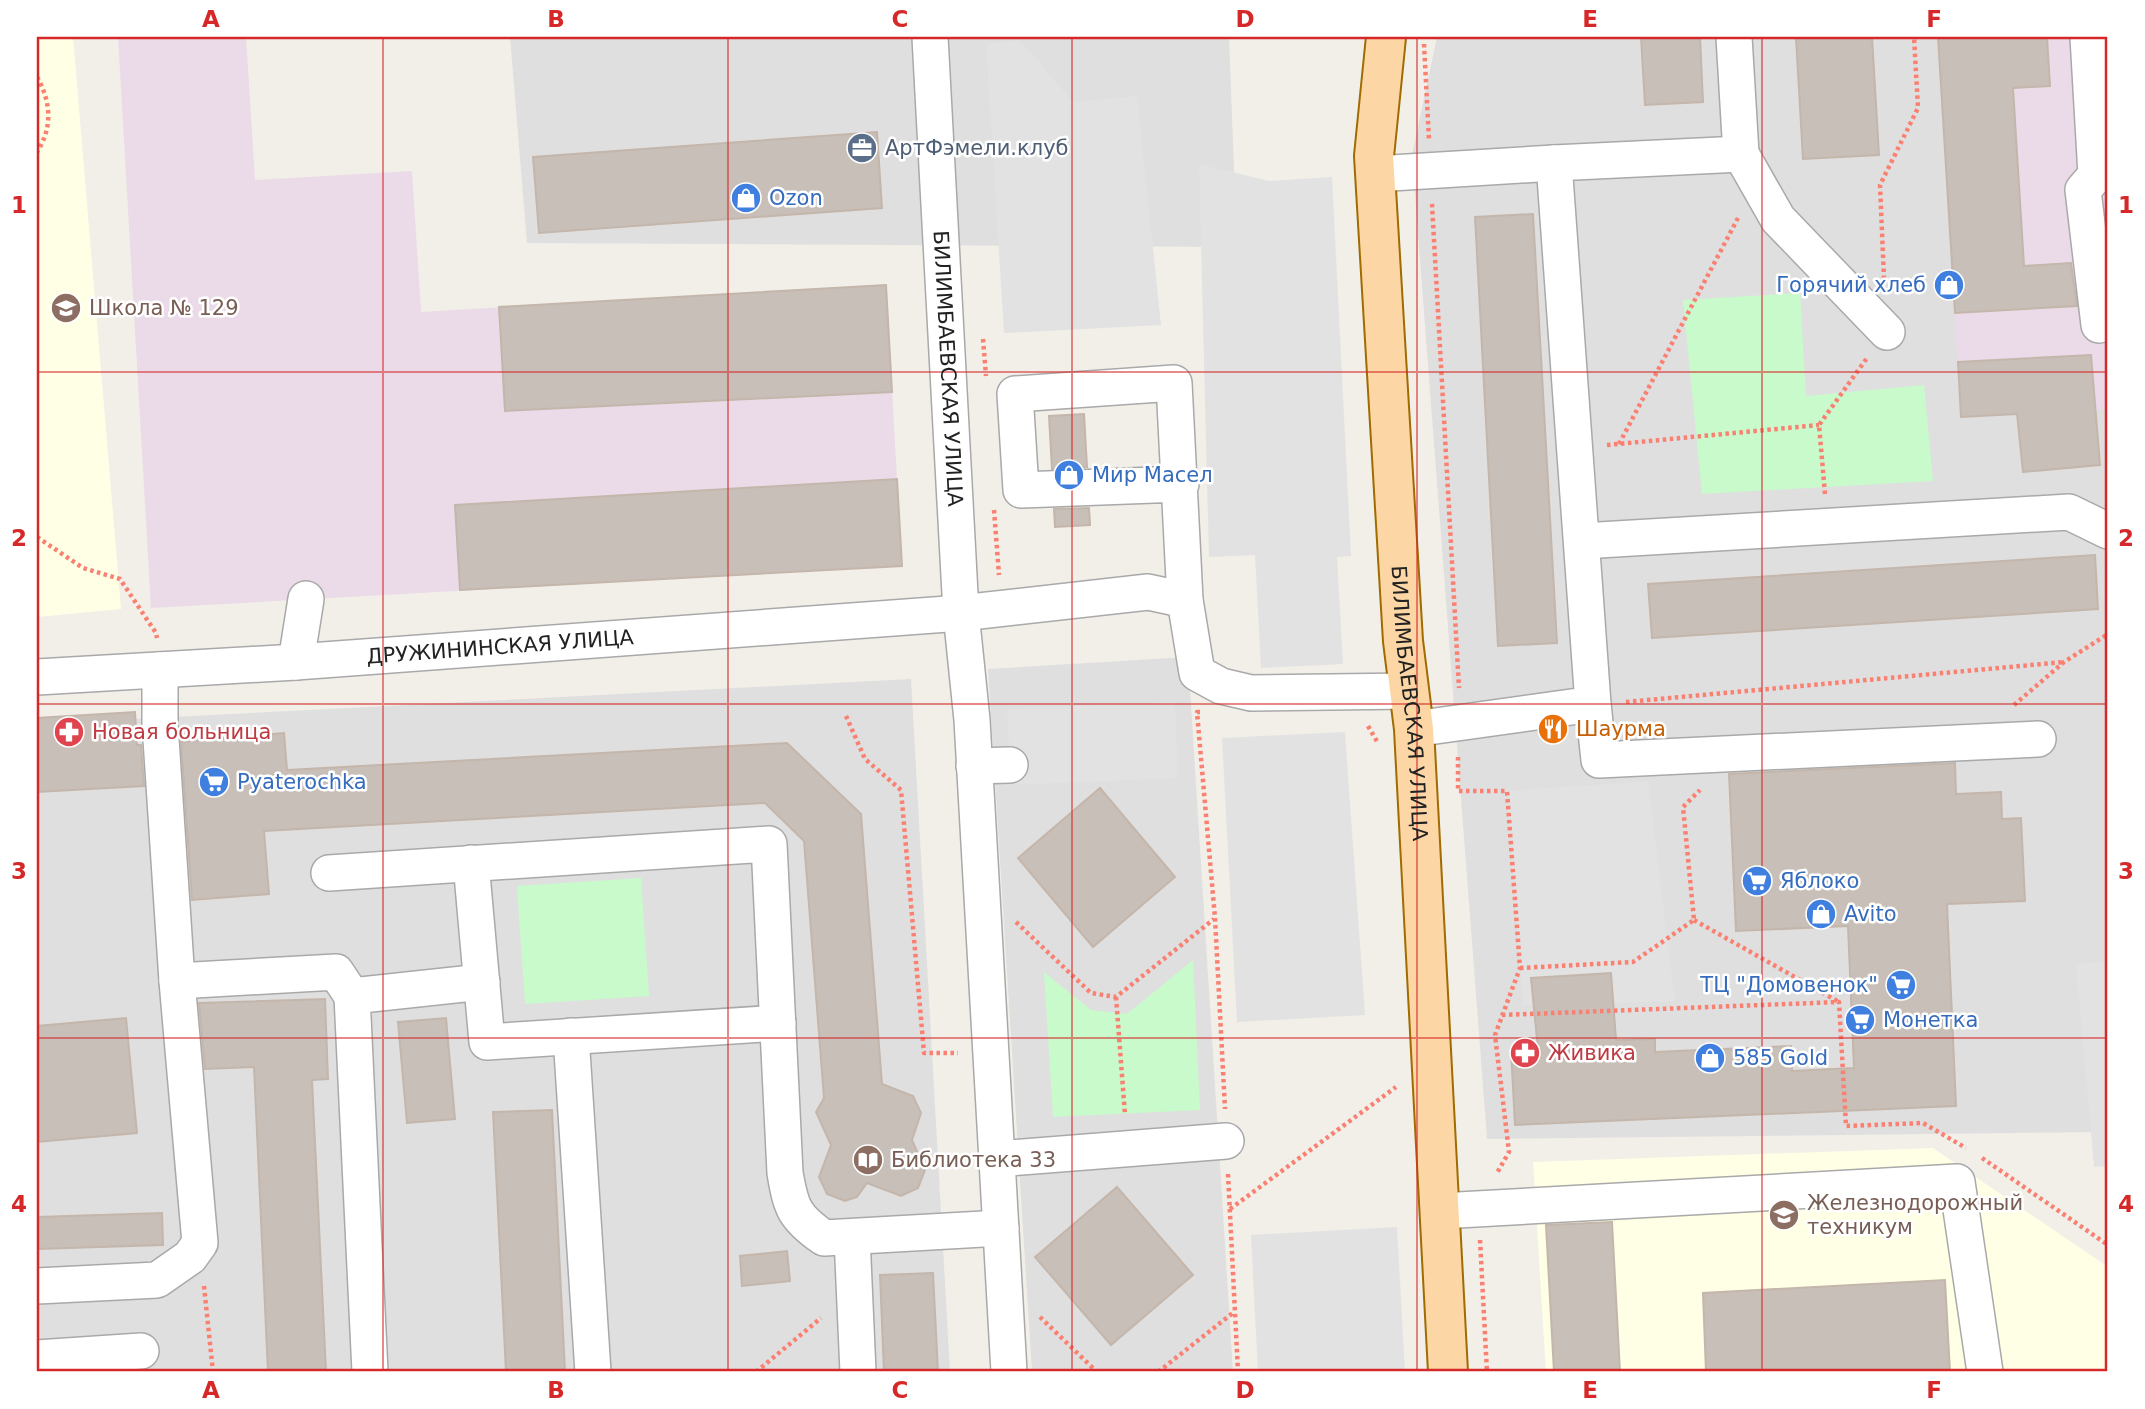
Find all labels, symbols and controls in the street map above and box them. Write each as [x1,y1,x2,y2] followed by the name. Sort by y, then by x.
[202,6,220,32] text: A
[547,6,565,32] text: B
[892,6,908,32] text: C
[1235,6,1255,32] text: D
[1582,6,1598,32] text: E
[1926,6,1942,32] text: F
[845,131,879,165] office icon: АртФэмели.клуб
[885,136,1069,160] place label: АртФэмели.клуб
[729,181,763,215] shop icon: Ozon
[769,186,823,210] place label: Ozon
[11,192,27,218] text: 1
[2118,192,2134,218] text: 1
[928,230,967,508] street label: БИЛИМБАЕВСКАЯ УЛИЦА
[1932,268,1966,302] shop icon: Горячий хлеб
[1776,273,1926,297] place label: Горячий хлеб
[49,291,83,325] school or university icon: Школа № 129
[89,296,239,320] place label: Школа № 129
[1052,458,1086,492] shop icon: Мир Масел
[1092,463,1213,487] place label: Мир Масел
[11,525,27,551] text: 2
[2118,525,2134,551] text: 2
[1387,565,1432,842] street label: БИЛИМБАЕВСКАЯ УЛИЦА
[366,625,635,669] street label: ДРУЖИНИНСКАЯ УЛИЦА
[1536,712,1570,746] restaurant icon: Шаурма
[52,715,86,749] pharmacy icon: Новая больница
[1576,717,1666,741] place label: Шаурма
[92,720,271,744] place label: Новая больница
[197,765,231,799] supermarket icon: Pyaterochka
[237,770,367,794] place label: Pyaterochka
[11,858,27,884] text: 3
[2118,858,2134,884] text: 3
[1740,864,1774,898] supermarket icon: Яблоко
[1780,869,1859,893] place label: Яблоко
[1804,897,1838,931] shop icon: Avito
[1844,902,1896,926] place label: Avito
[1884,968,1918,1002] supermarket icon: ТЦ "Домовенок"
[1699,973,1878,997] place label: ТЦ "Домовенок"
[1843,1003,1877,1037] supermarket icon: Монетка
[1883,1008,1978,1032] place label: Монетка
[1508,1036,1542,1070] pharmacy icon: Живика
[1548,1041,1636,1065] place label: Живика
[1693,1041,1727,1075] shop icon: 585 Gold
[1733,1046,1828,1070] place label: 585 Gold
[851,1143,885,1177] library icon: Библиотека 33
[891,1148,1056,1172] place label: Библиотека 33
[11,1191,27,1217] text: 4
[1807,1191,2023,1239] place label: Железнодорожный техникум
[2118,1191,2134,1217] text: 4
[1767,1198,1801,1232] school or university icon: Железнодорожный техникум
[202,1377,220,1403] text: A
[547,1377,565,1403] text: B
[892,1377,908,1403] text: C
[1235,1377,1255,1403] text: D
[1582,1377,1598,1403] text: E
[1926,1377,1942,1403] text: F

